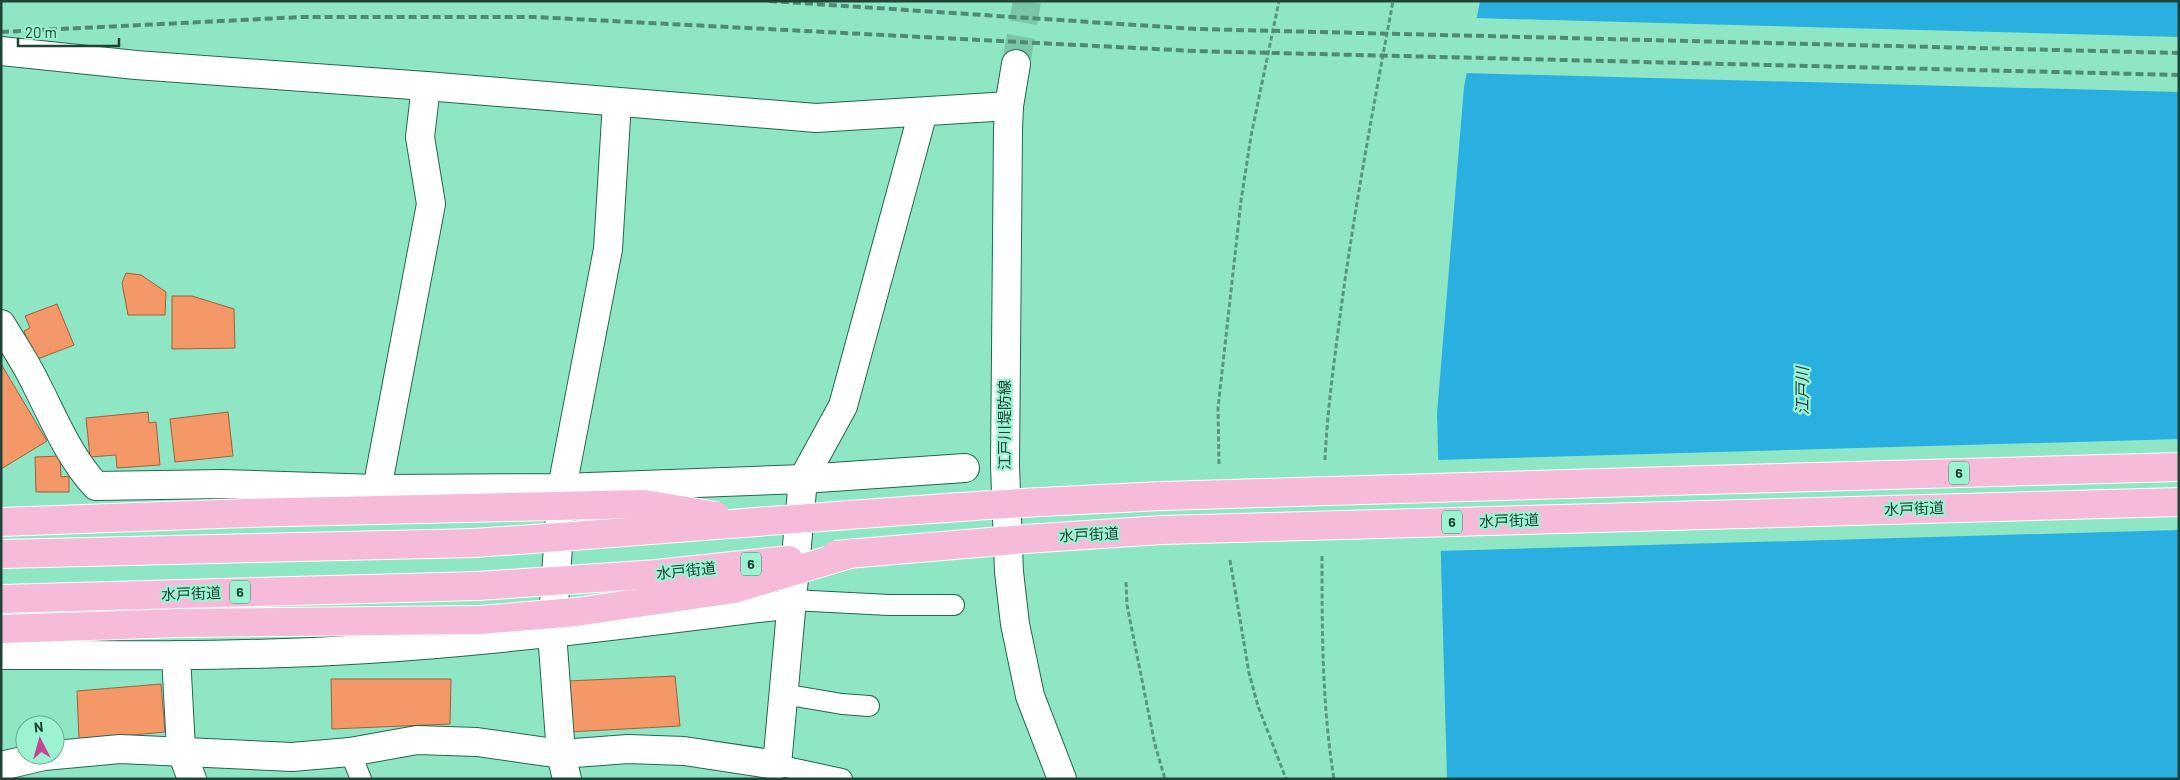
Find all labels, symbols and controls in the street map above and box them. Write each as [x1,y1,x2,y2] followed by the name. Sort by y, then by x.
[18,15,119,47] scale bar
[25,23,57,41] text: 20 m
[1792,365,1811,415] water label: 江戸川
[995,380,1013,470] street label: 江戸川堤防線
[1949,462,1969,484] road number: 6
[1884,498,1944,518] street label: 水戸街道
[1479,510,1539,530] street label: 水戸街道
[1442,511,1462,534] road number: 6
[1059,523,1119,545] street label: 水戸街道
[741,552,761,576] road number: 6
[655,558,717,582] street label: 水戸街道
[230,580,250,604] road number: 6
[161,583,221,603] street label: 水戸街道
[15,715,65,765] north arrow
[33,718,44,736] text: N

